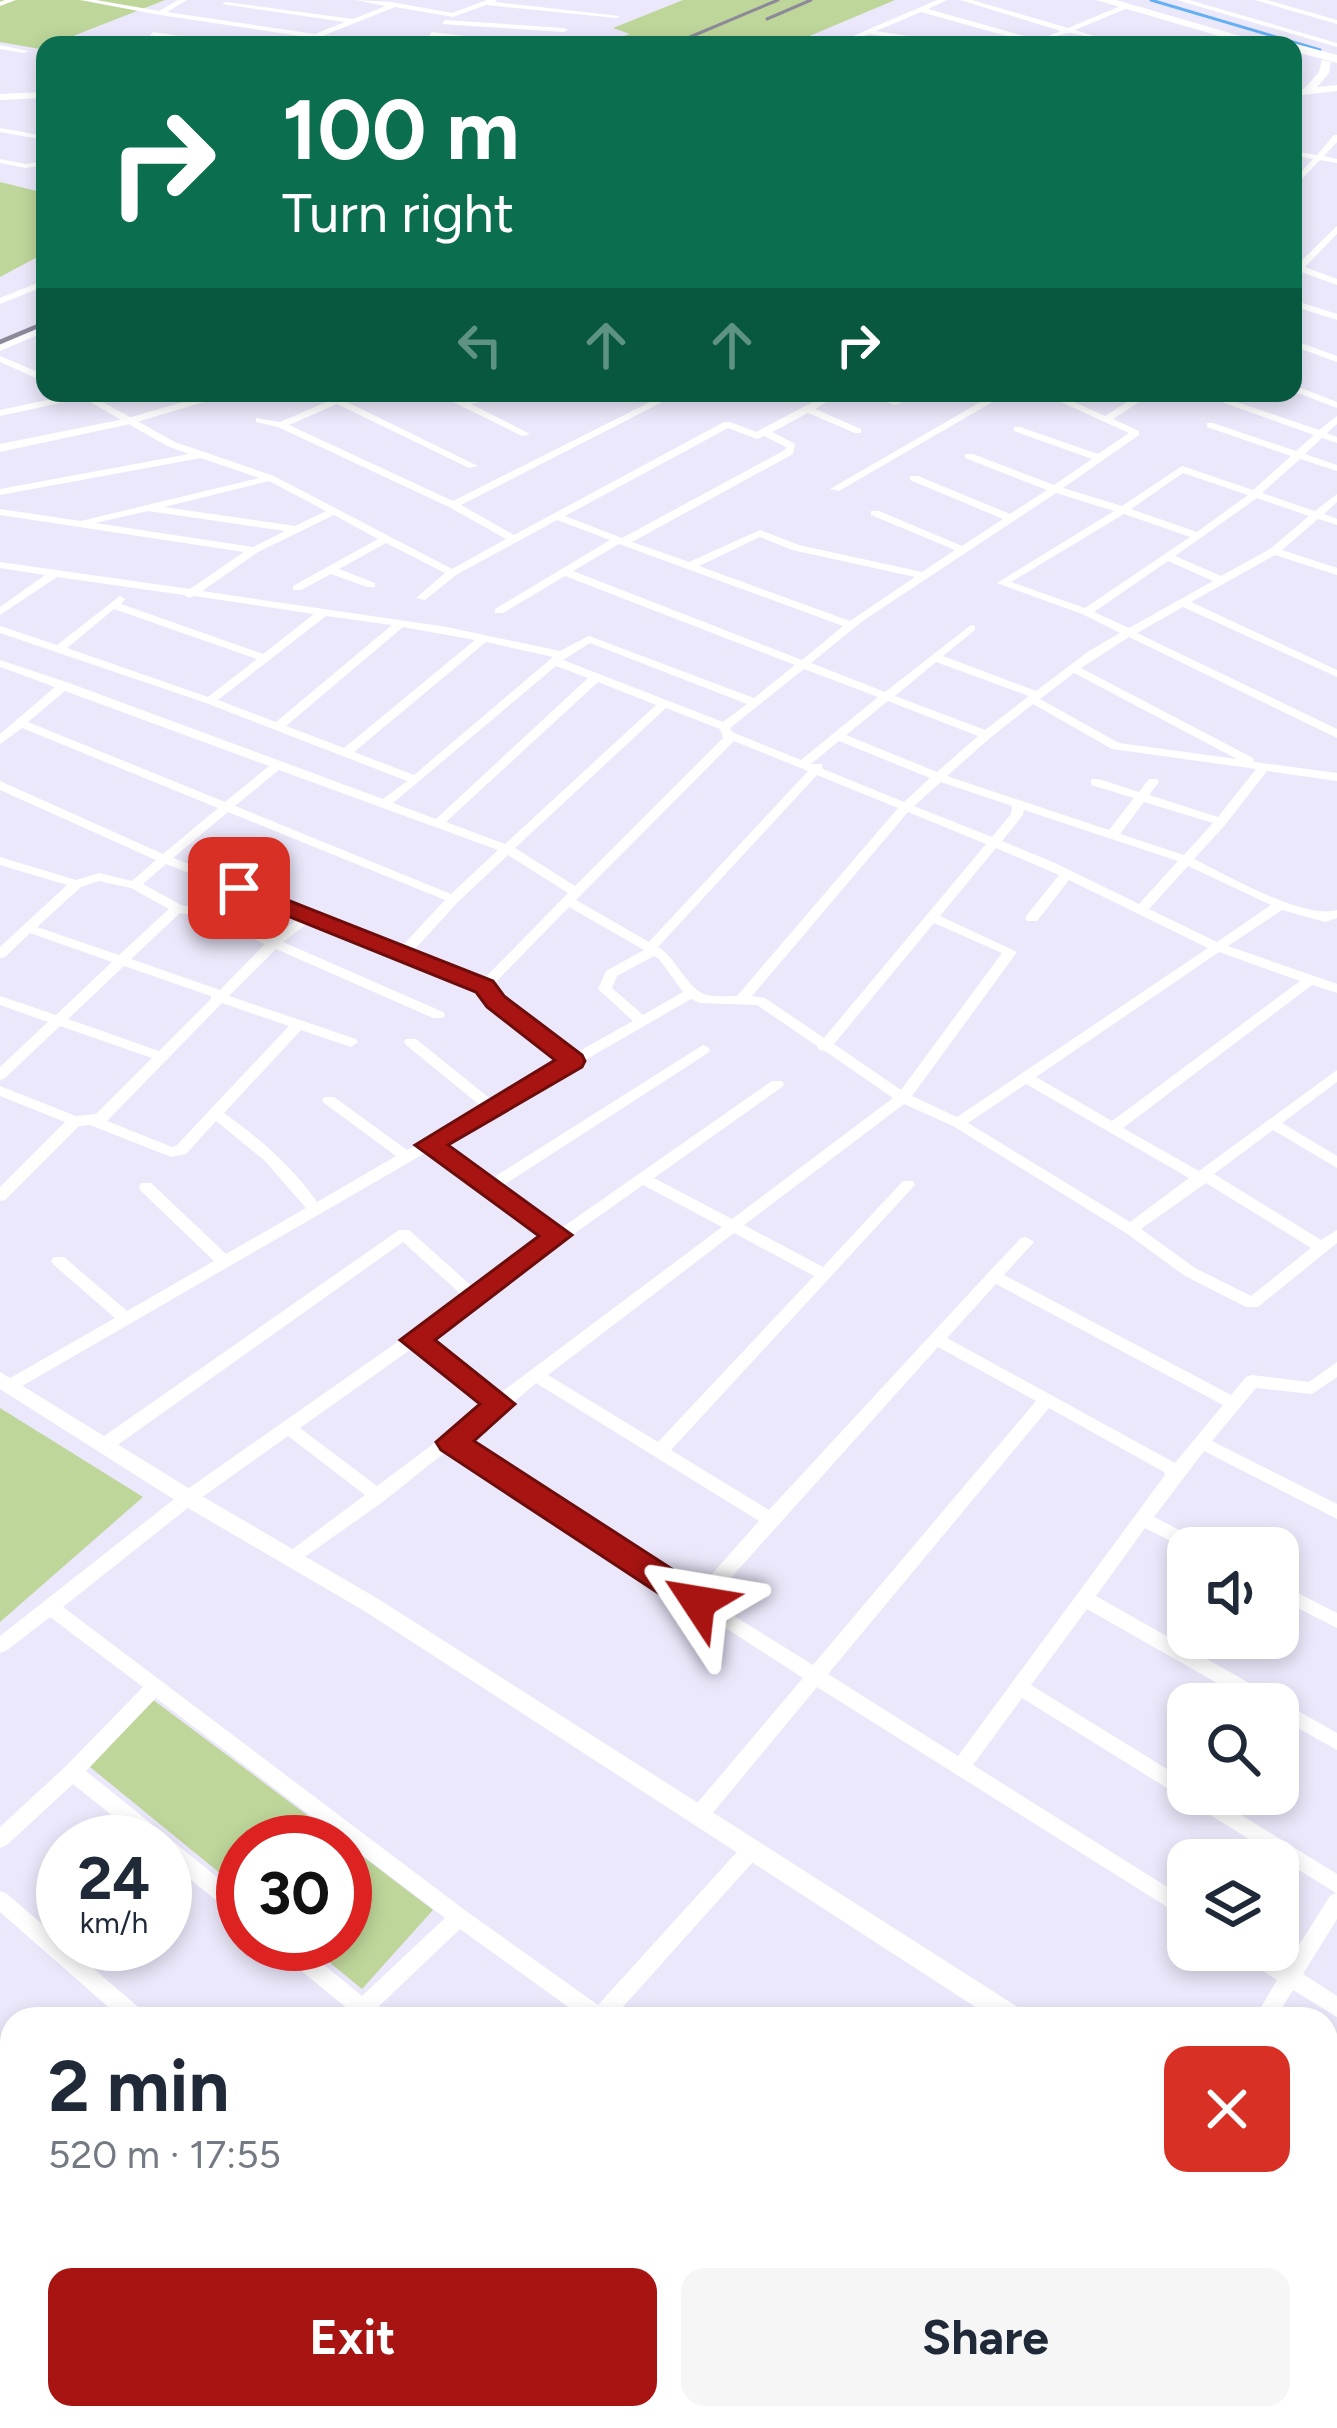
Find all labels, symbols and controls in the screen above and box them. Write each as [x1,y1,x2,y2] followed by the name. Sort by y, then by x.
[282,79,520,180] text: 100 m
[84,84,240,240] icon: right
[282,181,514,246] text: Turn right
[447,312,513,378] icon: left
[573,312,639,378] icon: ahead
[699,312,765,378] icon: ahead
[825,312,891,378] icon: right
[188,837,290,939] pin
[206,855,272,921] icon: arrive
[1167,1527,1299,1971] map controls
[1167,1527,1299,1659] button: sound
[635,1539,761,1665] position arrow
[1167,1683,1299,1815] button: search
[216,1815,372,1971] speed limit sign: 30
[1167,1839,1299,1971] button: layers
[78,1842,150,1914] text: 24
[80,1904,148,1941] text: km/h
[48,2043,229,2129] text: 2 min
[1164,2046,1290,2172] button: close
[48,2131,281,2178] text: 520 m · 17:55
[48,2268,657,2406] button: Exit
[681,2268,1290,2406] button: Share

